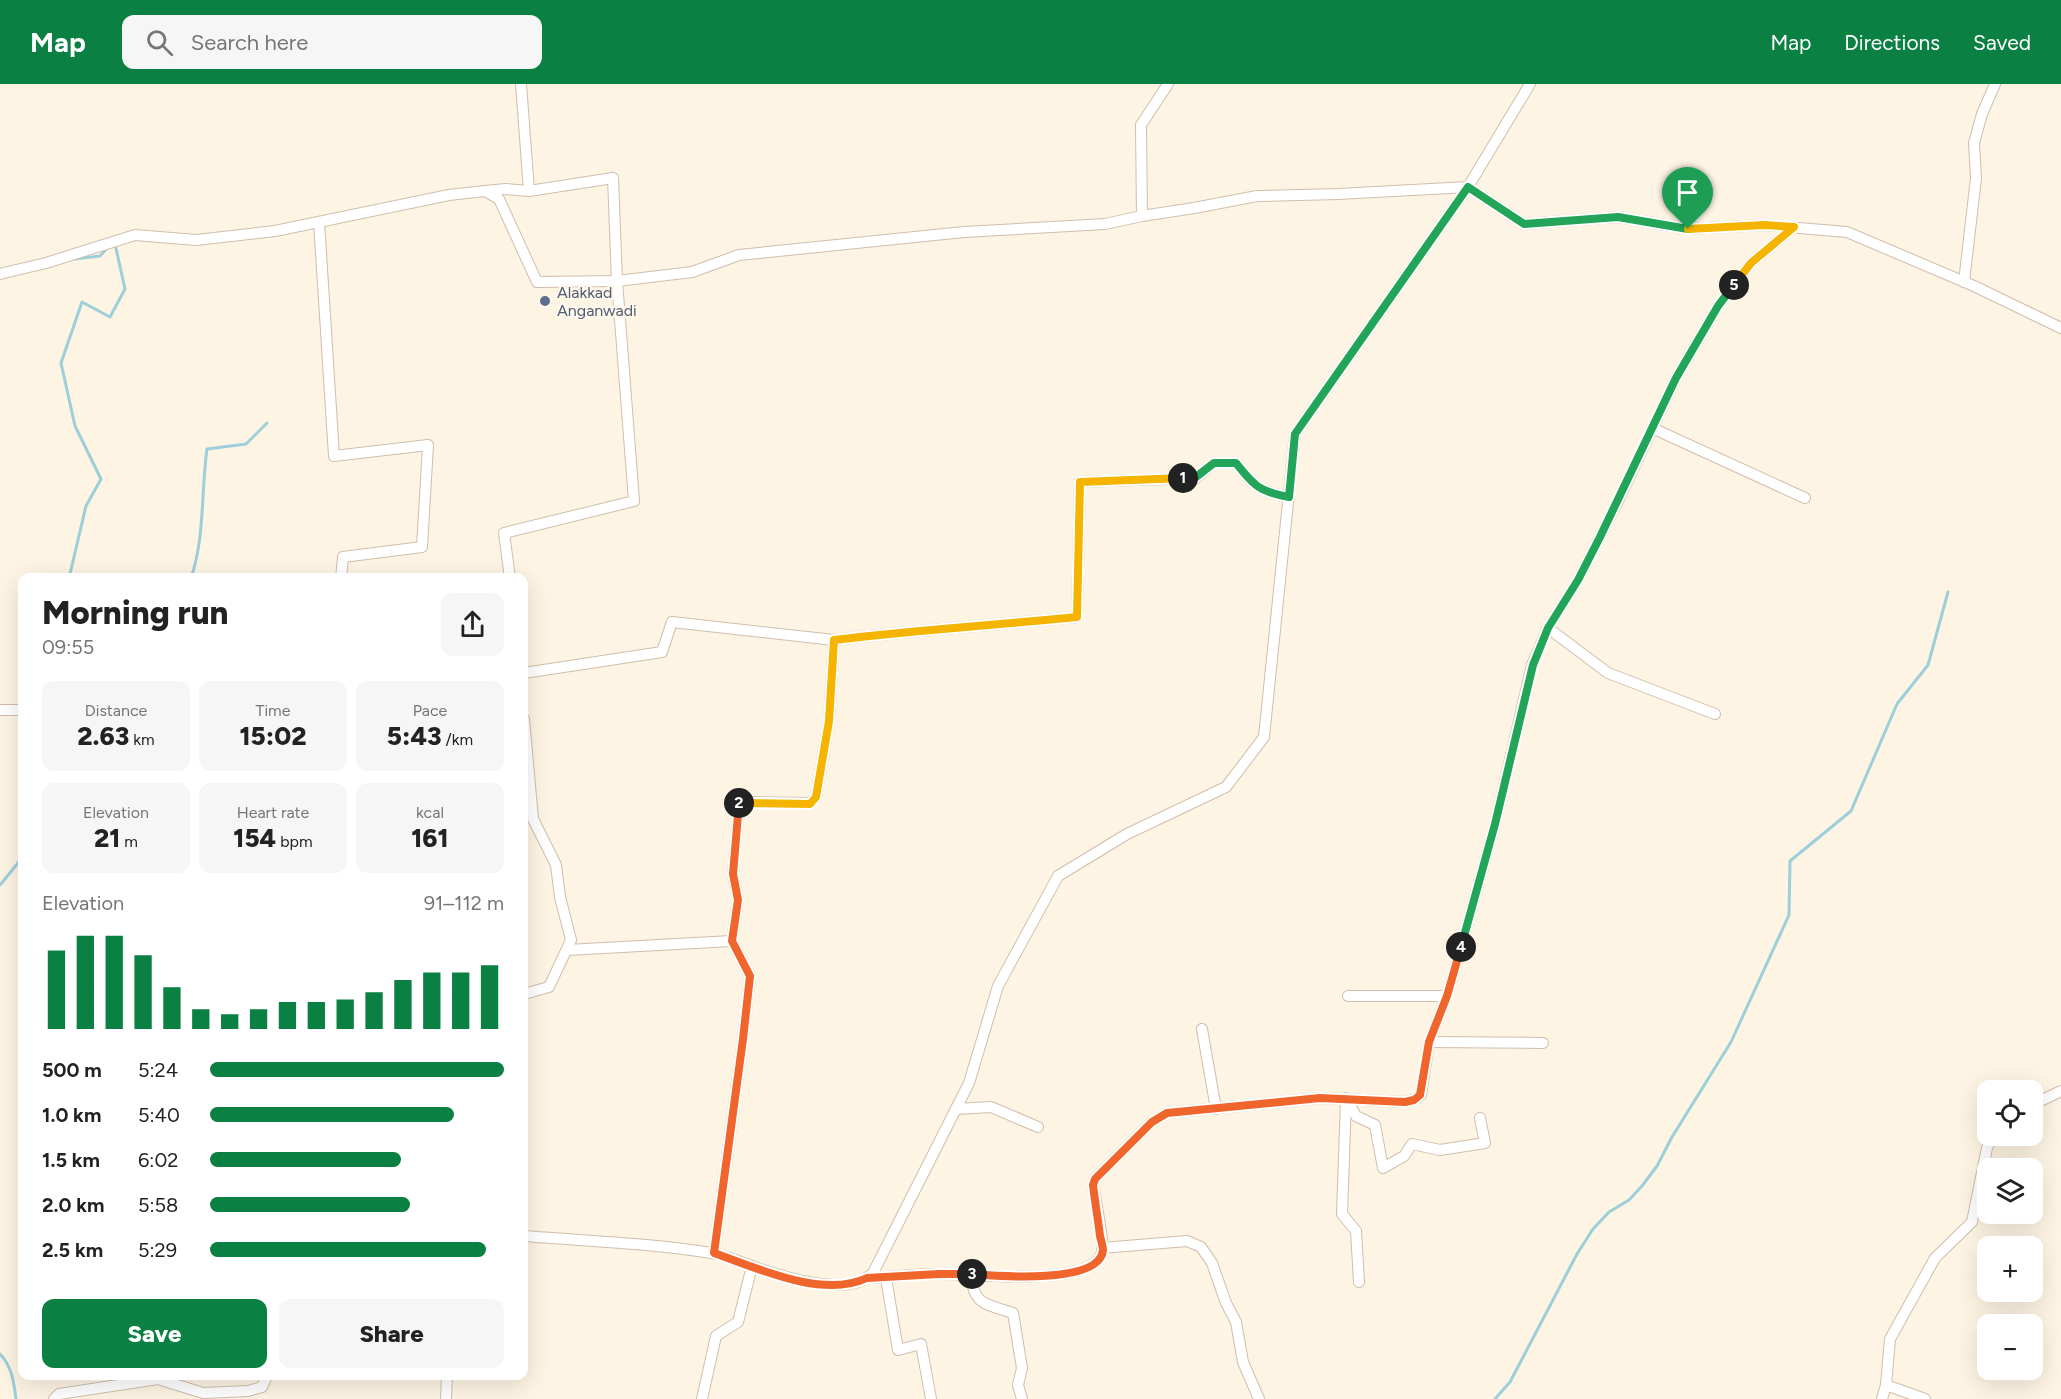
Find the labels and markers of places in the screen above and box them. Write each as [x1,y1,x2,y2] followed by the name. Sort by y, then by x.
[1662,167,1713,229] pin
[1719,270,1749,300] pin: 5
[557,283,637,320] place label: Alakkad Anganwadi
[538,294,552,308] marker: Alakkad Anganwadi
[1168,463,1198,493] pin: 1
[724,788,754,818] pin: 2
[1446,932,1476,962] pin: 4
[957,1259,987,1289] pin: 3

